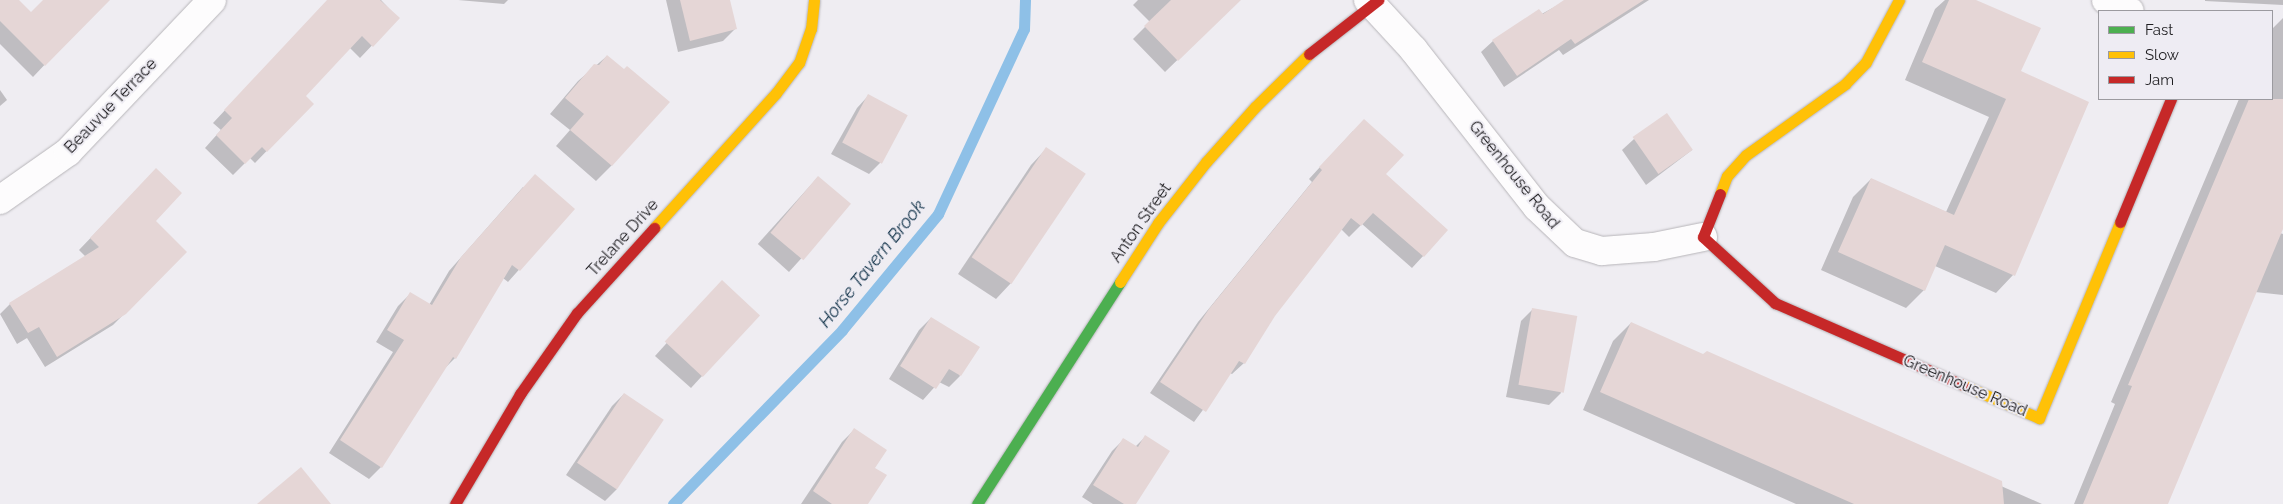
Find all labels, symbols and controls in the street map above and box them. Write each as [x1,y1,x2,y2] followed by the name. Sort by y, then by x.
[2098,10,2273,100] legend
[2145,21,2173,39] text: Fast
[2145,46,2179,64] text: Slow
[61,54,161,158] street label: Beauvue Terrace
[2145,71,2174,89] text: Jam
[1465,117,1563,233] street label: Greenhouse Road
[1107,180,1175,266] street label: Anton Street
[583,195,663,281] street label: Trelane Drive
[814,196,930,332] water label: Horse Tavern Brook
[1900,351,2030,421] street label: Greenhouse Road

